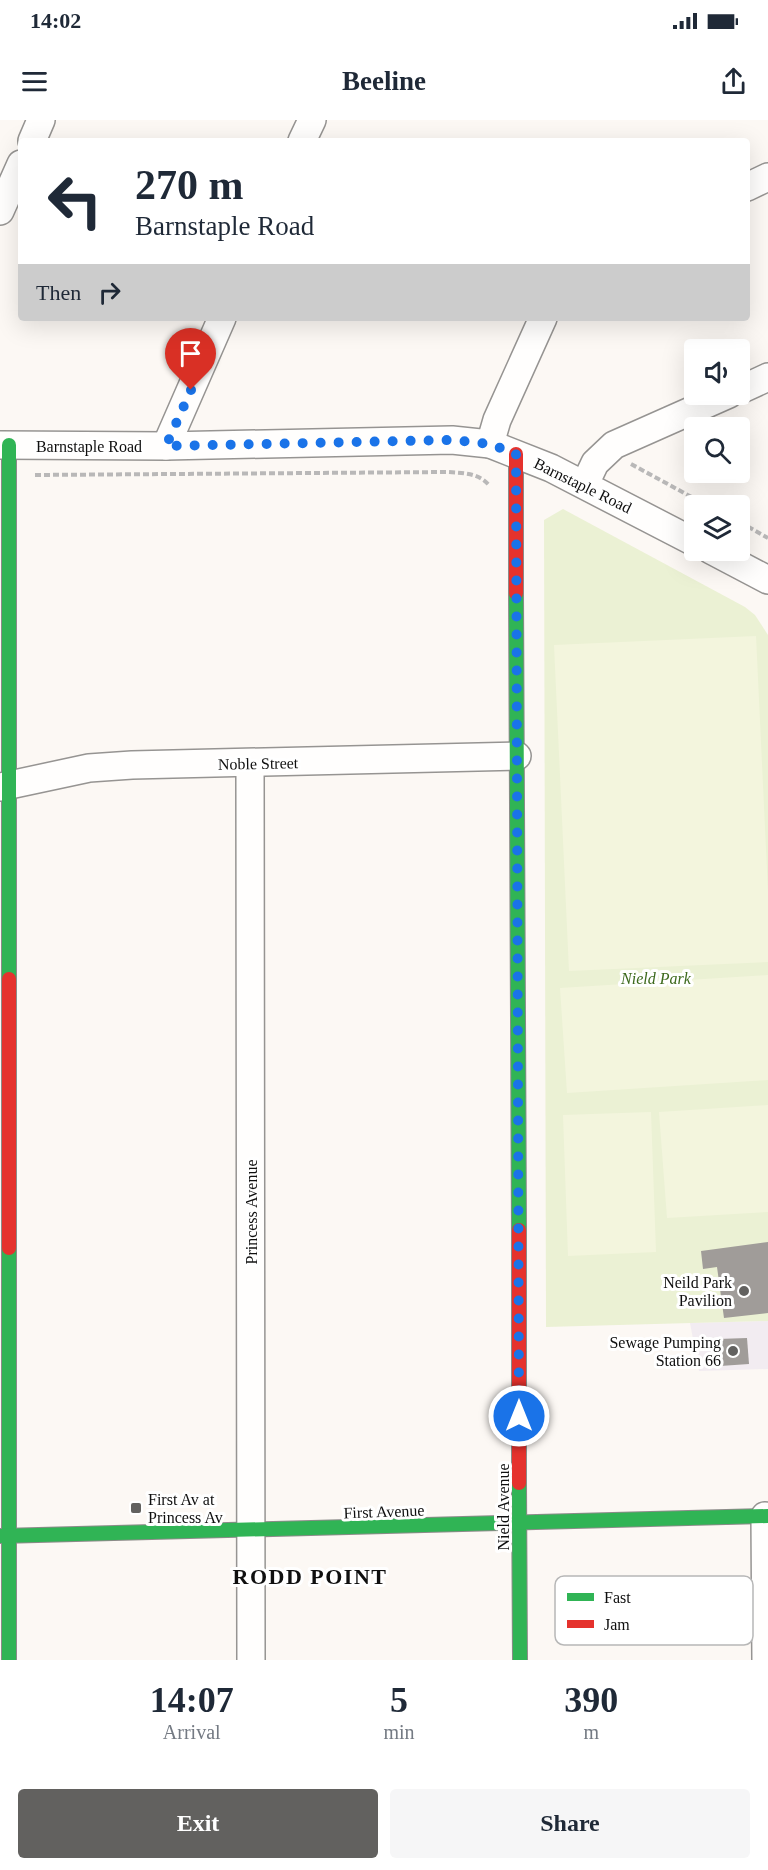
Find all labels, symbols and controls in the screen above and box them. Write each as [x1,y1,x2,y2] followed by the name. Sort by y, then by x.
[30,8,81,33] text: 14:02
[18,65,51,98] icon: menu
[717,65,750,98] icon: share
[342,66,426,96] text: Beeline
[36,162,114,240] icon: left
[135,162,244,208] text: 270 m
[135,211,314,241] text: Barnstaple Road
[93,276,126,309] icon: right
[36,280,81,305] text: Then
[165,328,216,390] pin
[174,337,207,370] icon: arrive
[684,339,750,561] map controls
[684,339,750,405] button: sound
[684,417,750,483] button: search
[36,438,142,456] street label: Barnstaple Road
[531,455,634,517] street label: Barnstaple Road
[684,495,750,561] button: layers
[218,754,299,773] street label: Noble Street
[620,970,692,987] park label: Nield Park
[243,1159,260,1265] street label: Princess Avenue
[663,1274,732,1309] place label: Neild Park Pavilion
[737,1284,751,1298] marker: Neild Park Pavilion
[609,1334,721,1369] place label: Sewage Pumping Station 66
[726,1344,740,1358] marker: Sewage Pumping Station 66
[487,1384,551,1448] position arrow
[495,1463,512,1551] street label: Nield Avenue
[148,1491,223,1526] place label: First Av at Princess Av
[129,1501,143,1515] marker: First Av at Princess Av
[343,1502,425,1521] street label: First Avenue
[233,1564,387,1589] district label: RODD POINT
[555,1576,753,1645] legend
[604,1589,631,1606] text: Fast
[604,1616,630,1633] text: Jam
[150,1680,234,1720] text: 14:07
[390,1680,408,1720] text: 5
[564,1680,618,1720] text: 390
[163,1721,221,1743] text: Arrival
[383,1721,415,1743] text: min
[584,1721,599,1743] text: m
[18,1789,378,1858] button: Exit
[390,1789,750,1858] button: Share

